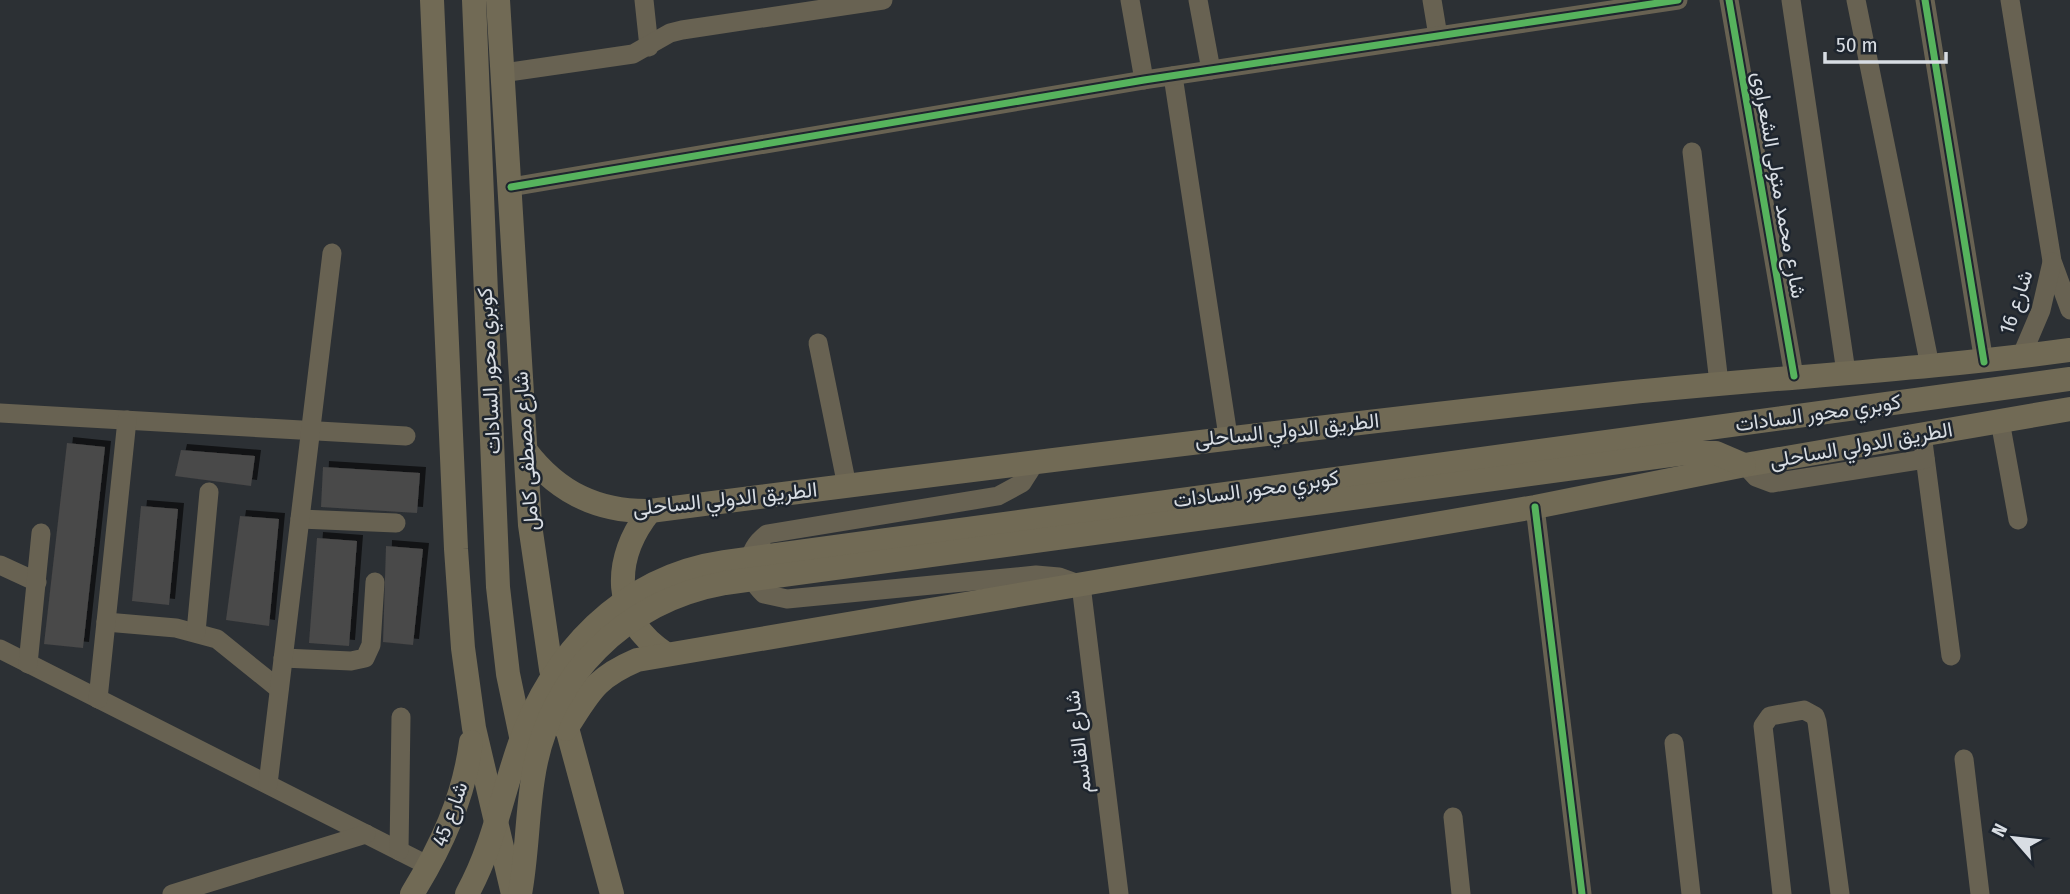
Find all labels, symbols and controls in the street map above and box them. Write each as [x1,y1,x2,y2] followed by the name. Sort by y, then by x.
[1825,21,1946,65] scale bar
[1836,32,1878,58] text: 50 m
[1745,70,1812,301] street label: شارع محمد متولى الشعراوى
[1993,267,2039,338] street label: شارع 16
[472,287,510,455] street label: كوبري محور السادات
[507,370,546,532] street label: شارع مصطفى كامل
[1733,388,1903,441] street label: كوبري محور السادات
[1193,407,1381,457] street label: الطريق الدولي الساحلى
[1767,416,1955,478] street label: الطريق الدولي الساحلى
[1171,464,1341,517] street label: كوبري محور السادات
[631,476,819,526] street label: الطريق الدولي الساحلى
[1059,689,1098,795] street label: شارع القاسم
[426,778,475,850] street label: شارع 45
[1979,803,2049,873] north arrow
[1987,820,2012,841] text: N

